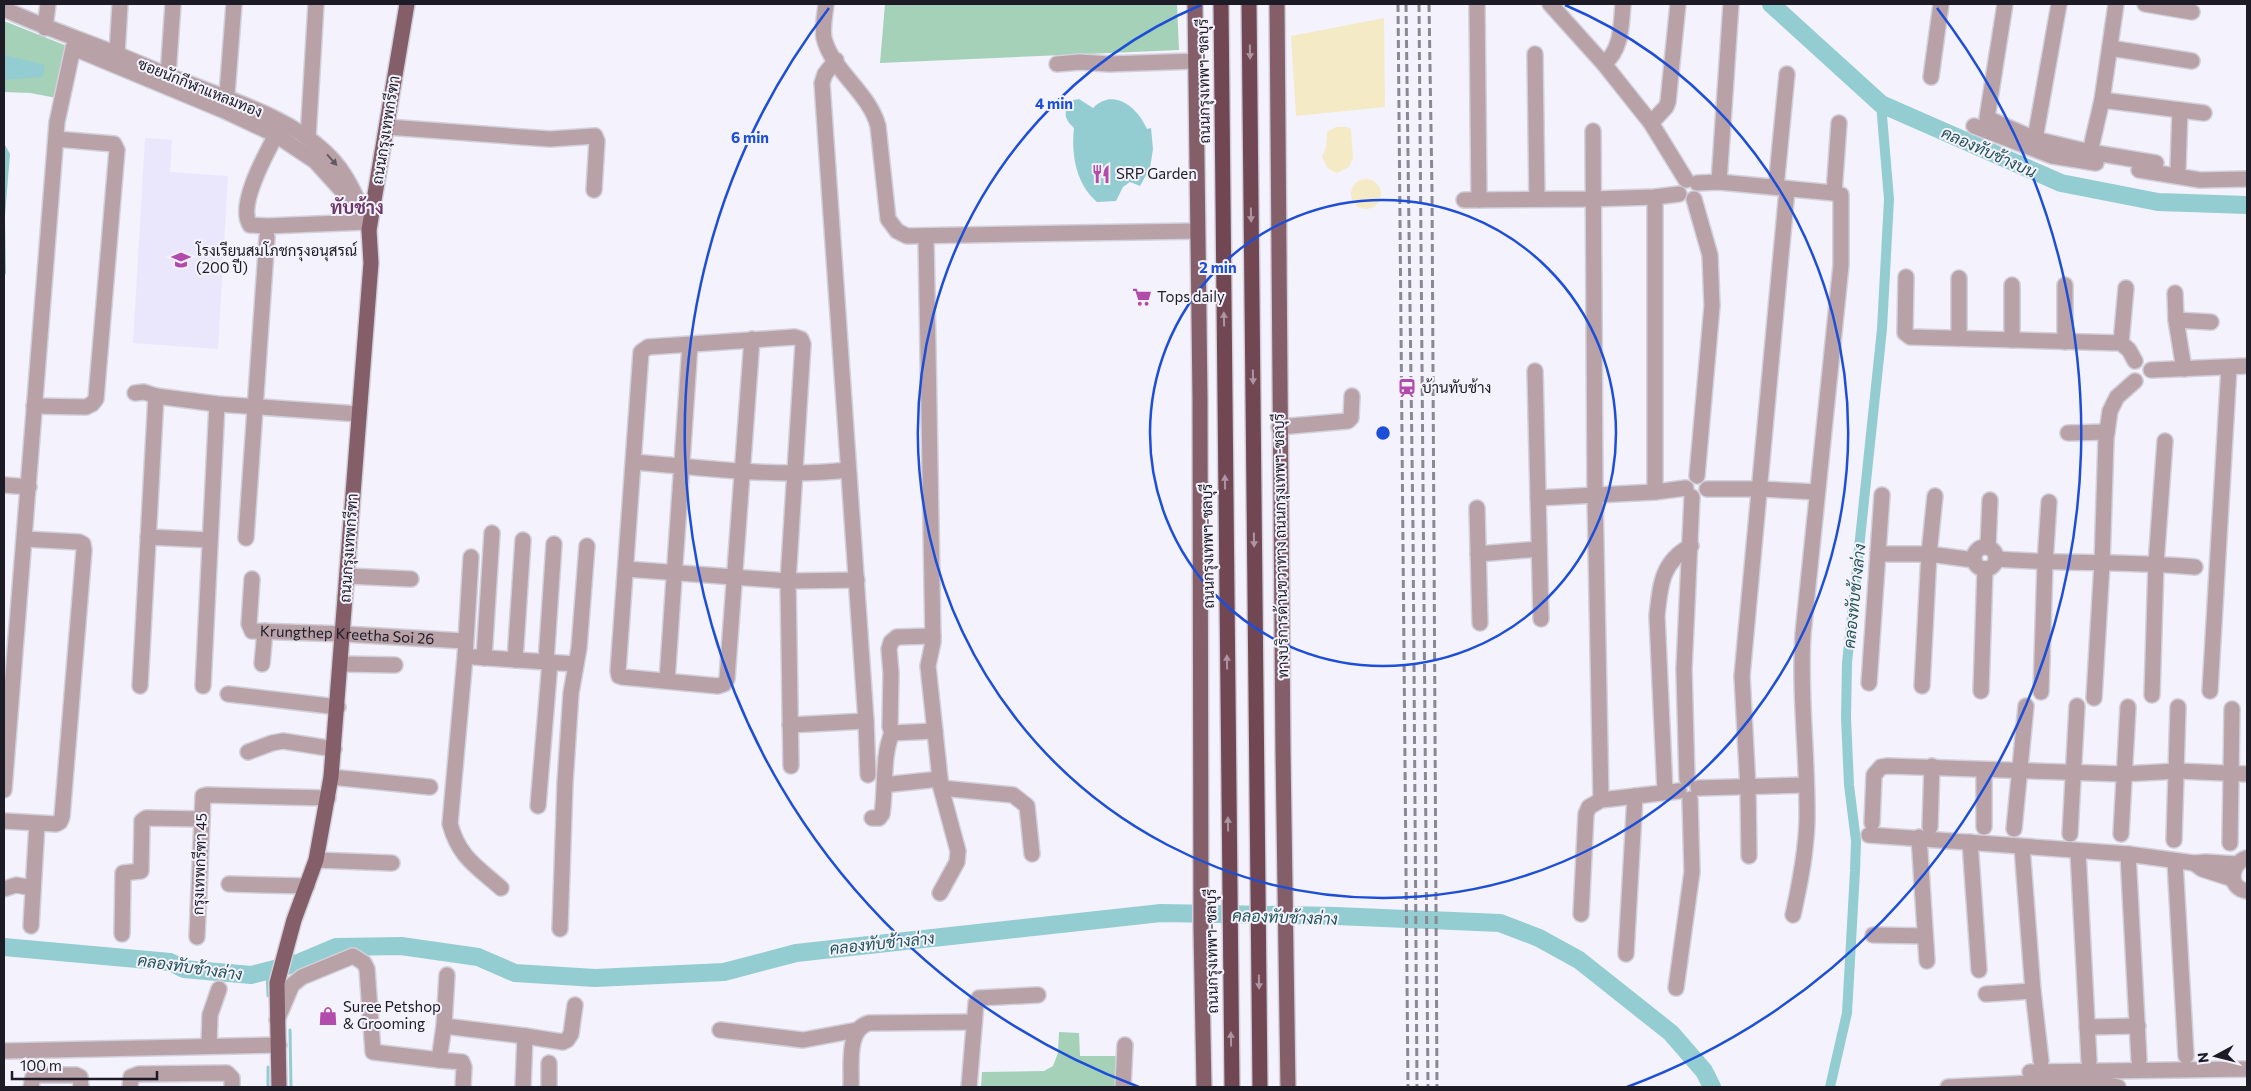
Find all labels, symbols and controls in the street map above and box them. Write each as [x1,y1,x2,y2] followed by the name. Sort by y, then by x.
[1193,18,1216,144] street label: ถนนกรุงเทพฯ-ชลบุรี
[1246,45,1254,61] one-way arrow
[135,54,265,120] street label: ซอยนักกีฬาแหลมทอง
[368,74,405,186] street label: ถนนกรุงเทพกรีฑา
[1035,94,1073,112] text: 4 min
[1939,121,2040,181] water label: คลองทับช้างบน
[731,128,769,146] text: 6 min
[327,153,338,166] one-way arrow
[1090,163,1112,185] restaurant icon: SRP Garden
[1116,164,1197,182] place label: SRP Garden
[330,196,384,218] district label: ทับช้าง
[1247,207,1255,223] one-way arrow
[195,241,357,276] place label: โรงเรียนสมโภชกรุงอนุสรณ์ (200 ปี)
[170,249,192,271] school or university icon: โรงเรียนสมโภชกรุงอนุสรณ์ (200 ปี)
[1199,258,1237,276] text: 2 min
[1131,286,1153,308] supermarket icon: Tops daily
[1157,287,1225,305] place label: Tops daily
[1220,311,1228,327] one-way arrow
[1249,370,1257,386] one-way arrow
[1396,377,1418,399] station icon: บ้านทับช้าง
[1422,378,1491,396] place label: บ้านทับช้าง
[1269,413,1294,679] street label: ทางบริการด้านขวาทาง ถนนกรุงเทพฯ-ชลบุรี
[1374,424,1392,442] centre of rings
[1221,473,1229,489] one-way arrow
[1197,483,1220,609] street label: ถนนกรุงเทพฯ-ชลบุรี
[335,493,364,603] street label: ถนนกรุงเทพกรีฑา
[1250,532,1258,548] one-way arrow
[1838,542,1868,649] water label: คลองทับช้างล่าง
[260,621,435,647] street label: Krungthep Kreetha Soi 26
[1223,653,1231,669] one-way arrow
[188,813,213,916] street label: กรุงเทพกรีฑา 45
[1224,816,1232,832] one-way arrow
[1201,888,1224,1014] street label: ถนนกรุงเทพฯ-ชลบุรี
[1232,904,1338,928] water label: คลองทับช้างล่าง
[828,927,935,957] water label: คลองทับช้างล่าง
[137,949,244,983] water label: คลองทับช้างล่าง
[1255,974,1263,990] one-way arrow
[343,997,441,1032] place label: Suree Petshop & Grooming
[317,1005,339,1027] shop icon: Suree Petshop & Grooming
[1227,1030,1235,1046] one-way arrow
[2191,1031,2241,1081] north arrow
[12,1048,158,1080] scale bar
[2194,1051,2212,1064] text: N
[20,1056,62,1074] text: 100 m

